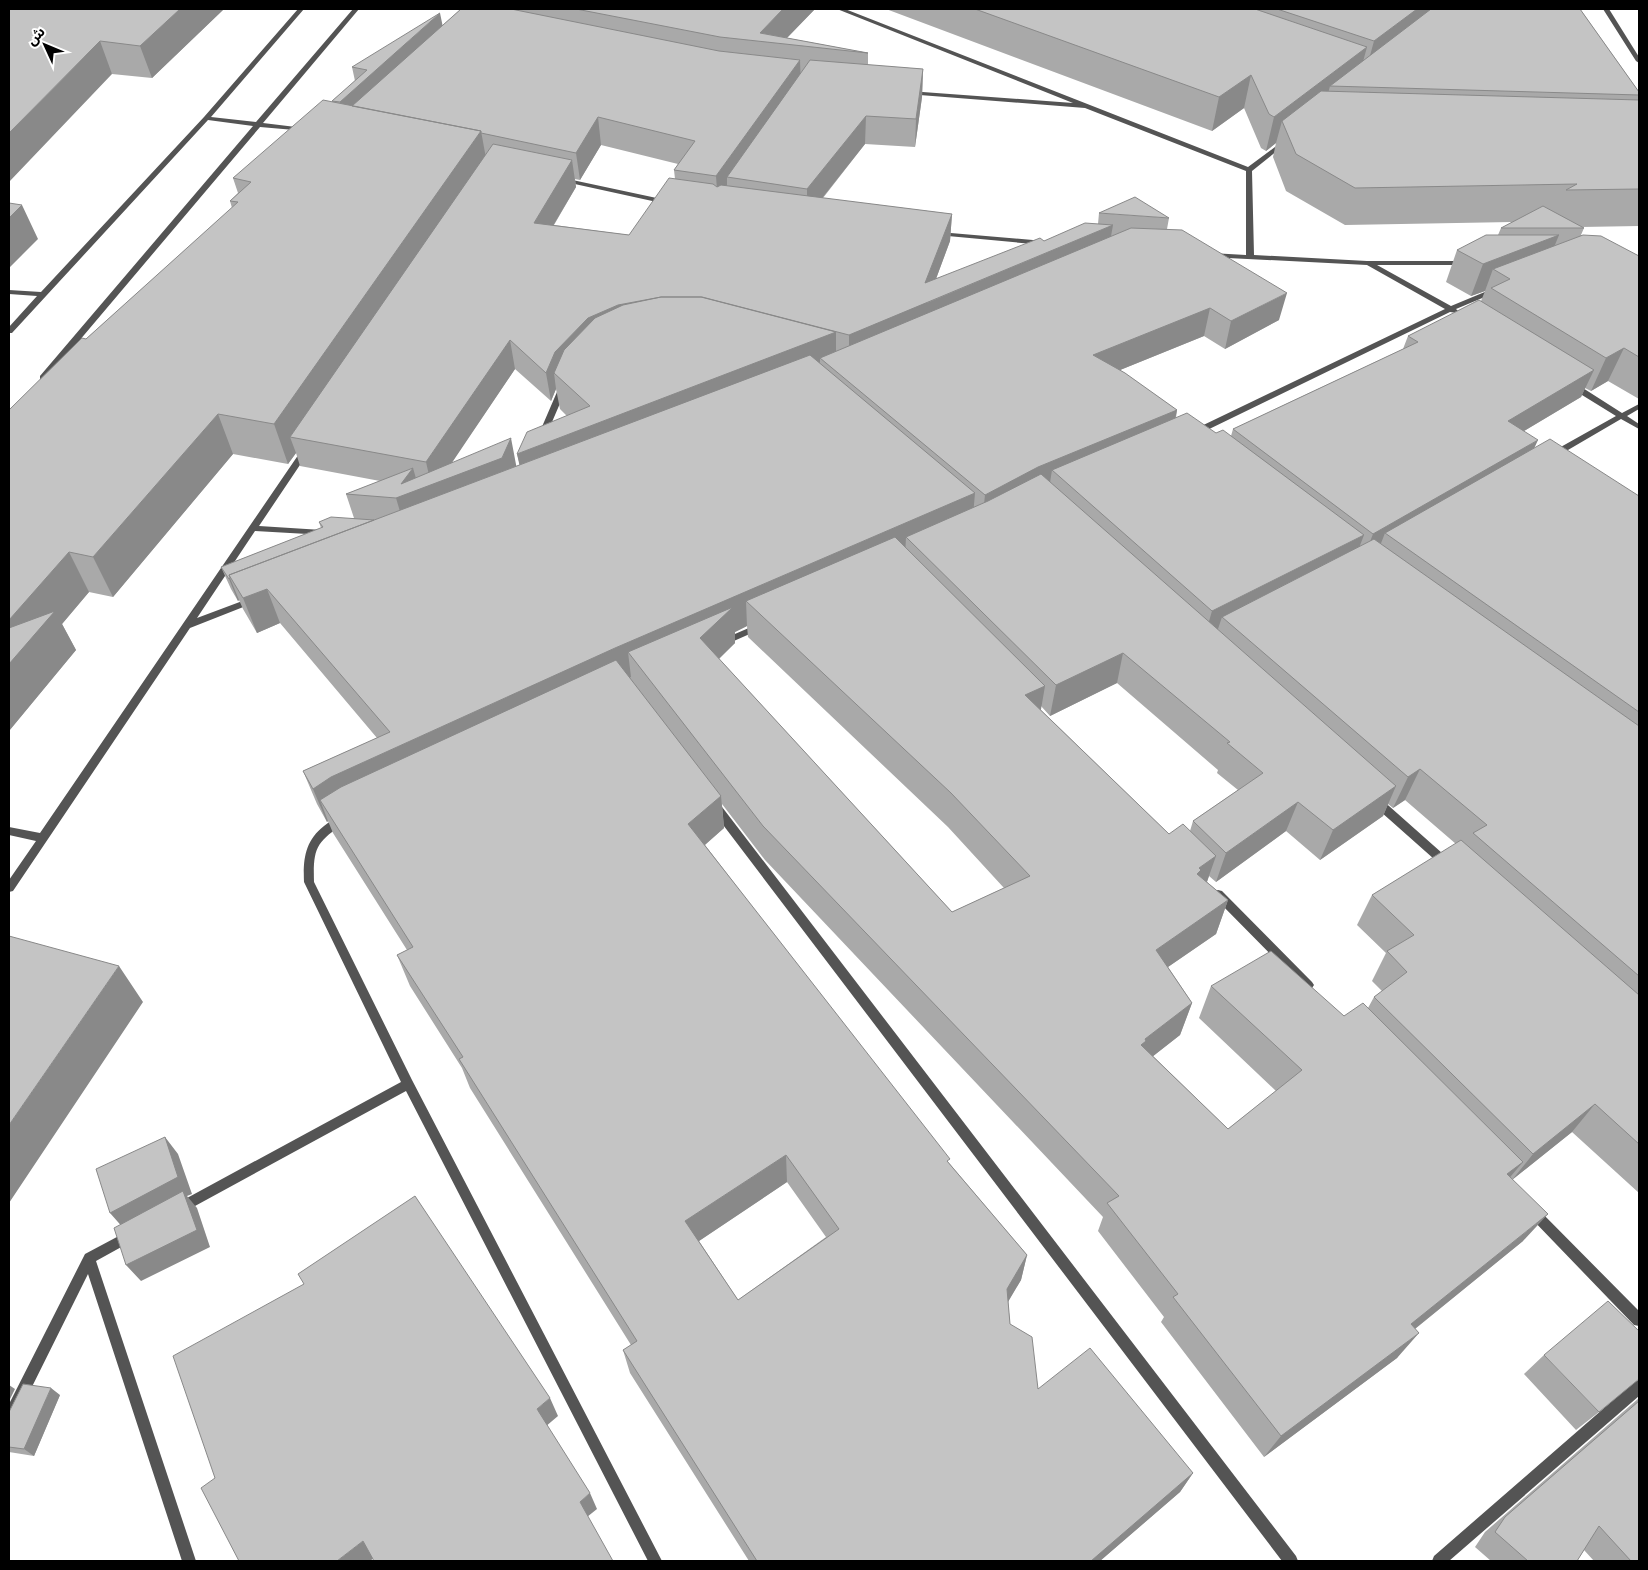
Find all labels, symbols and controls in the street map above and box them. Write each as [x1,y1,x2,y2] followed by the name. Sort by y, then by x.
[20,20,70,70] north arrow
[23,23,49,49] text: ش

